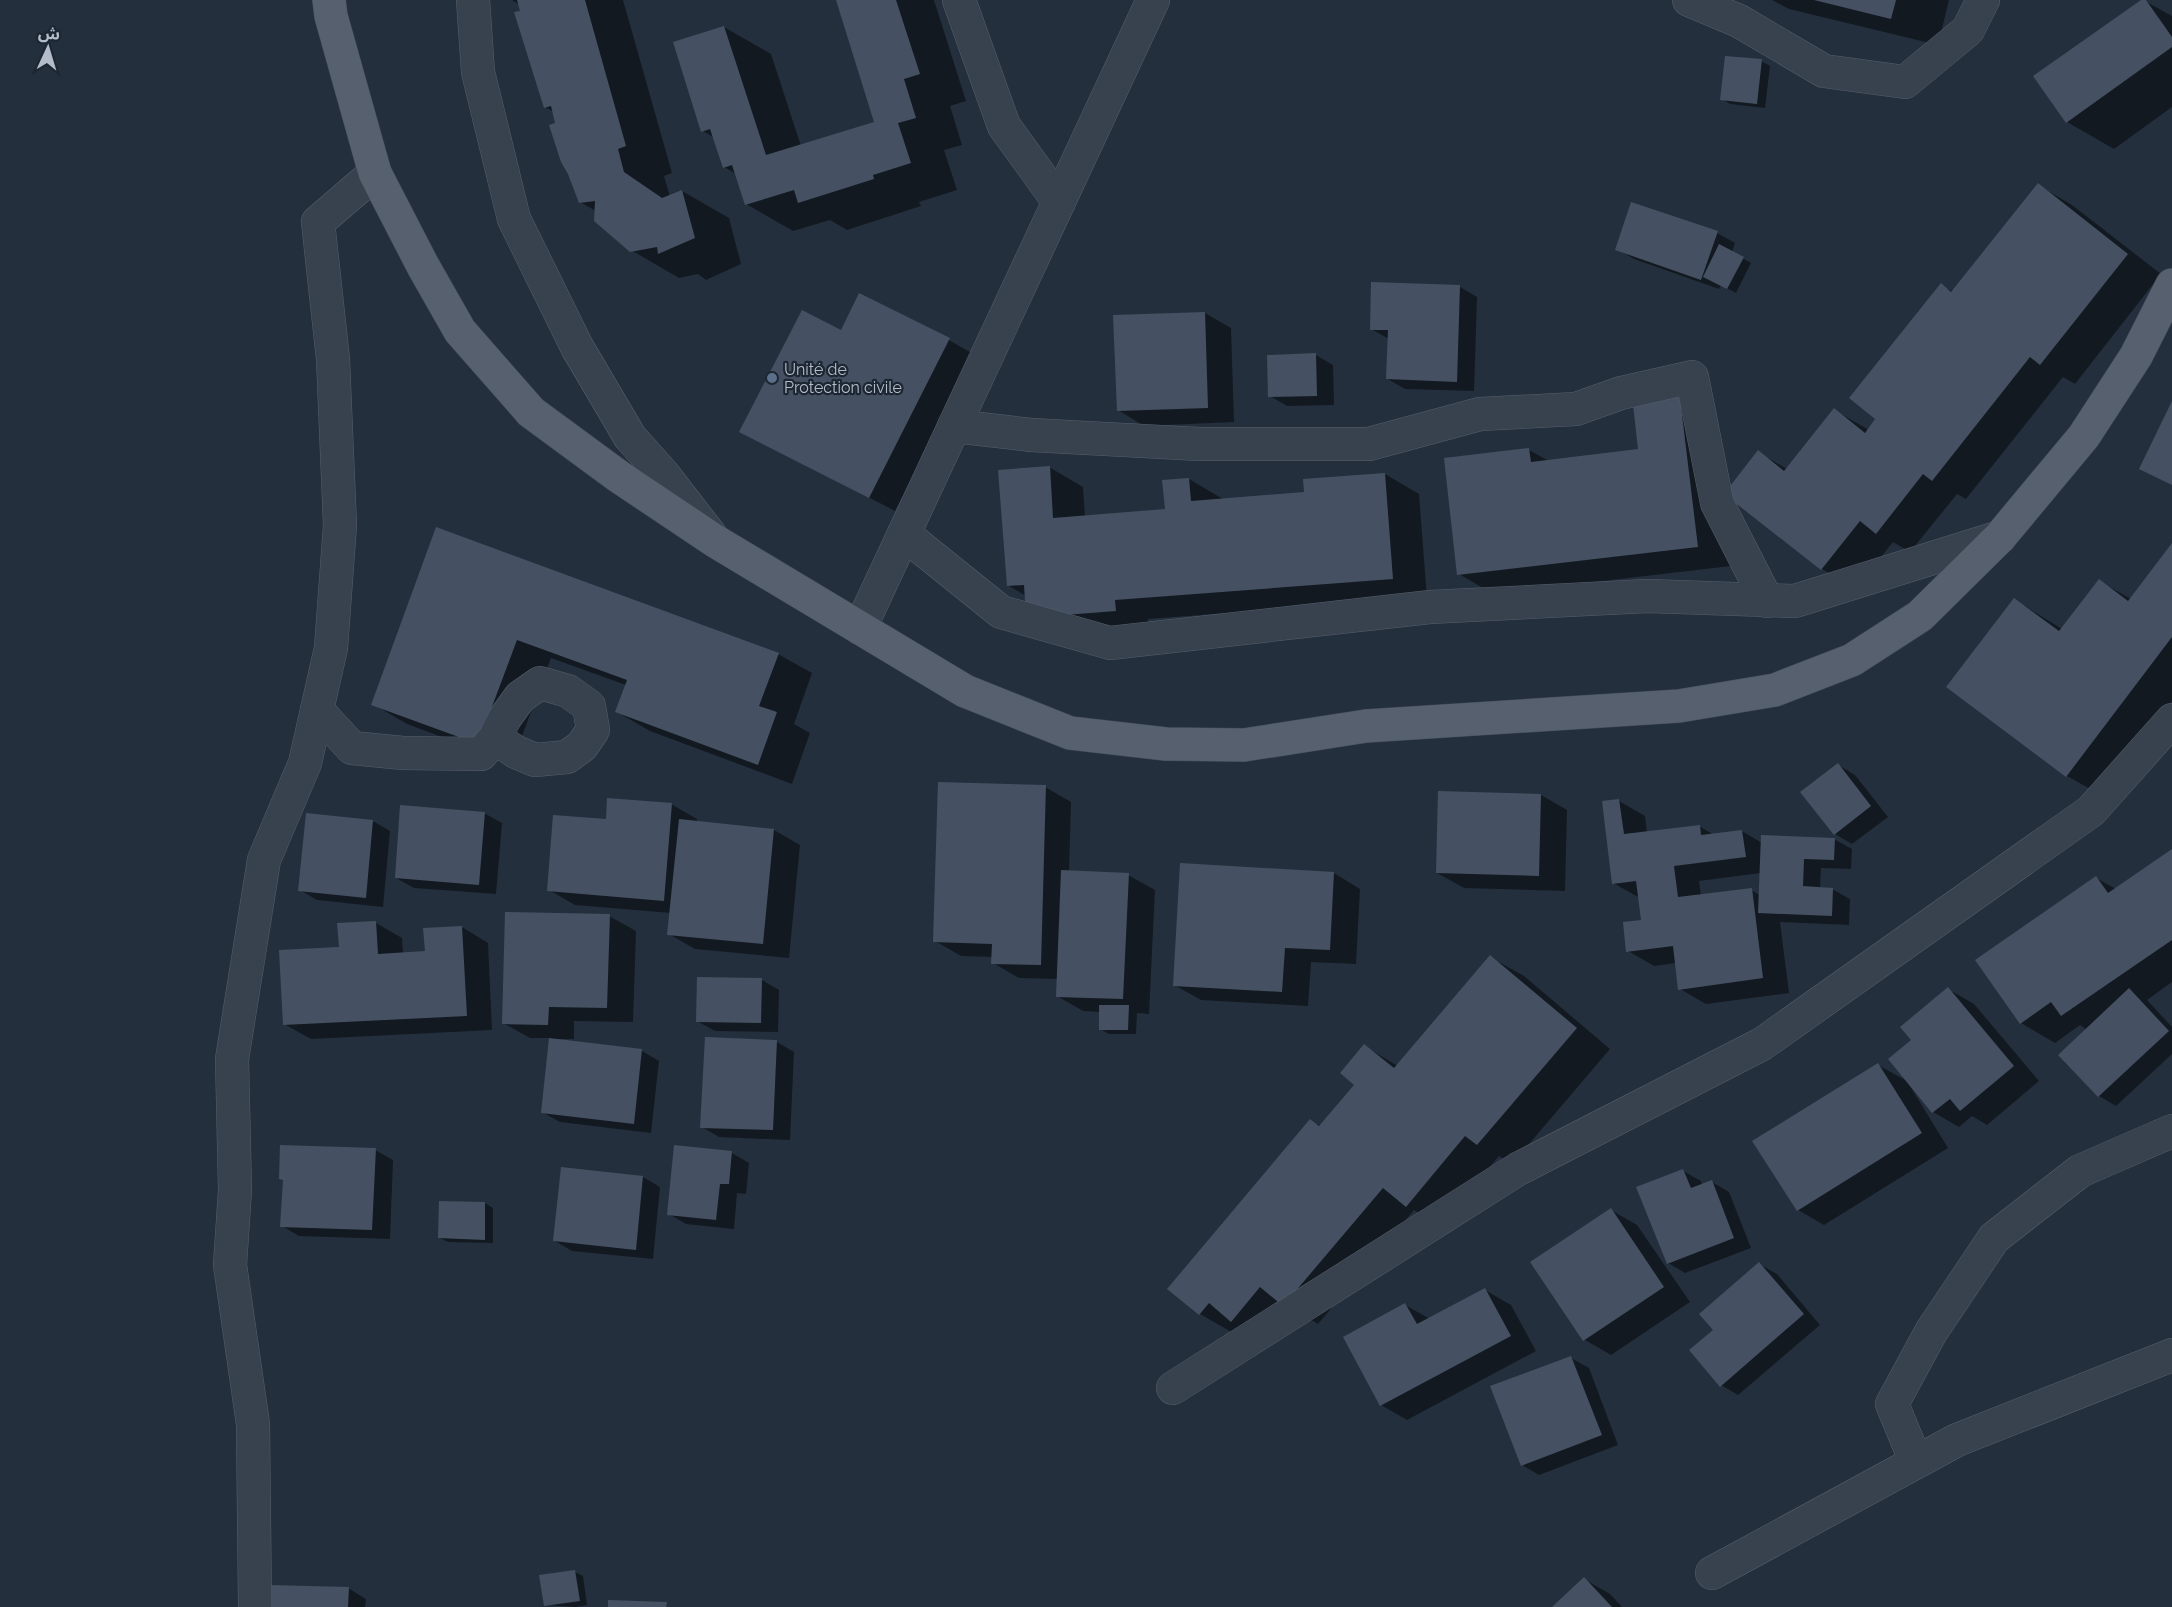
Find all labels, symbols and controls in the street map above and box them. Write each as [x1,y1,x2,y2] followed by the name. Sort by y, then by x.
[18,18,78,78] north arrow
[37,23,61,44] text: ش
[784,360,902,397] place label: Unité de Protection civile
[765,371,779,385] marker: Unité de Protection civile

